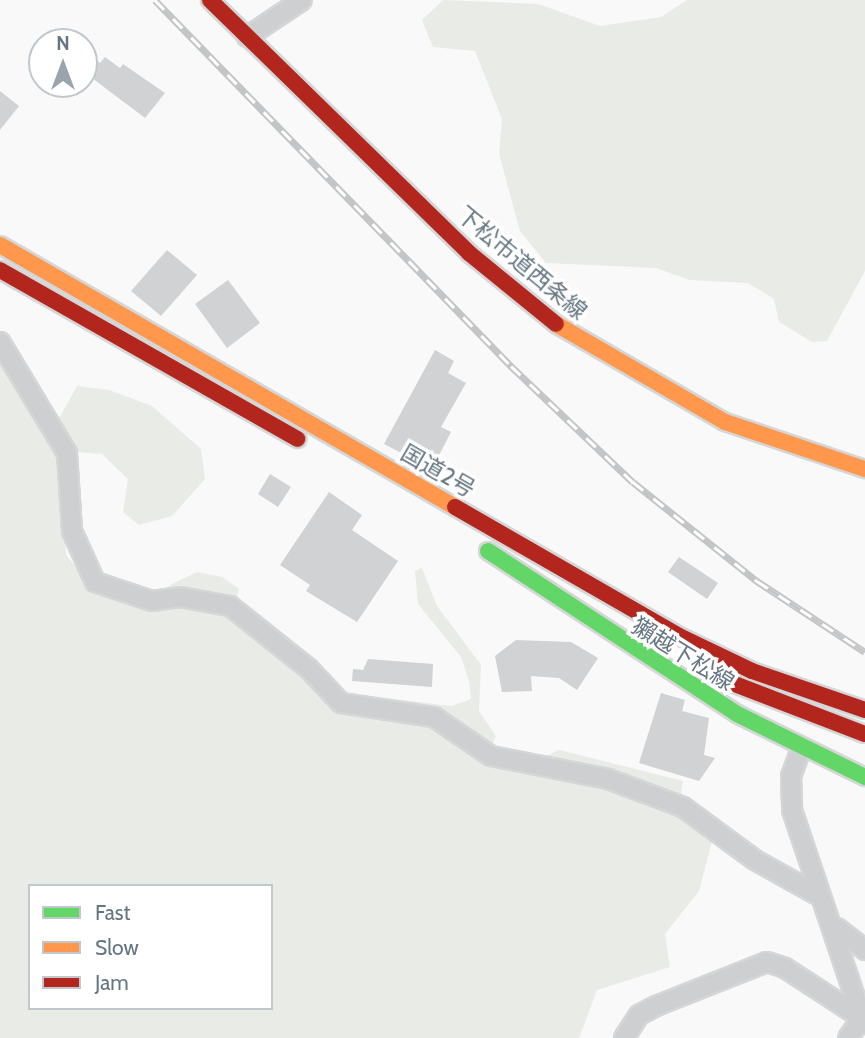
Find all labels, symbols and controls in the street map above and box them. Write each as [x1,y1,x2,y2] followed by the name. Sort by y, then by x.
[28,28,98,98] north arrow
[56,32,70,55] text: N
[451,201,593,325] street label: 下松市道西条線
[396,439,480,503] street label: 国道2号
[627,612,739,696] street label: 獺越下松線
[28,884,273,1010] legend
[95,900,131,925] text: Fast
[95,935,139,960] text: Slow
[95,970,129,995] text: Jam

